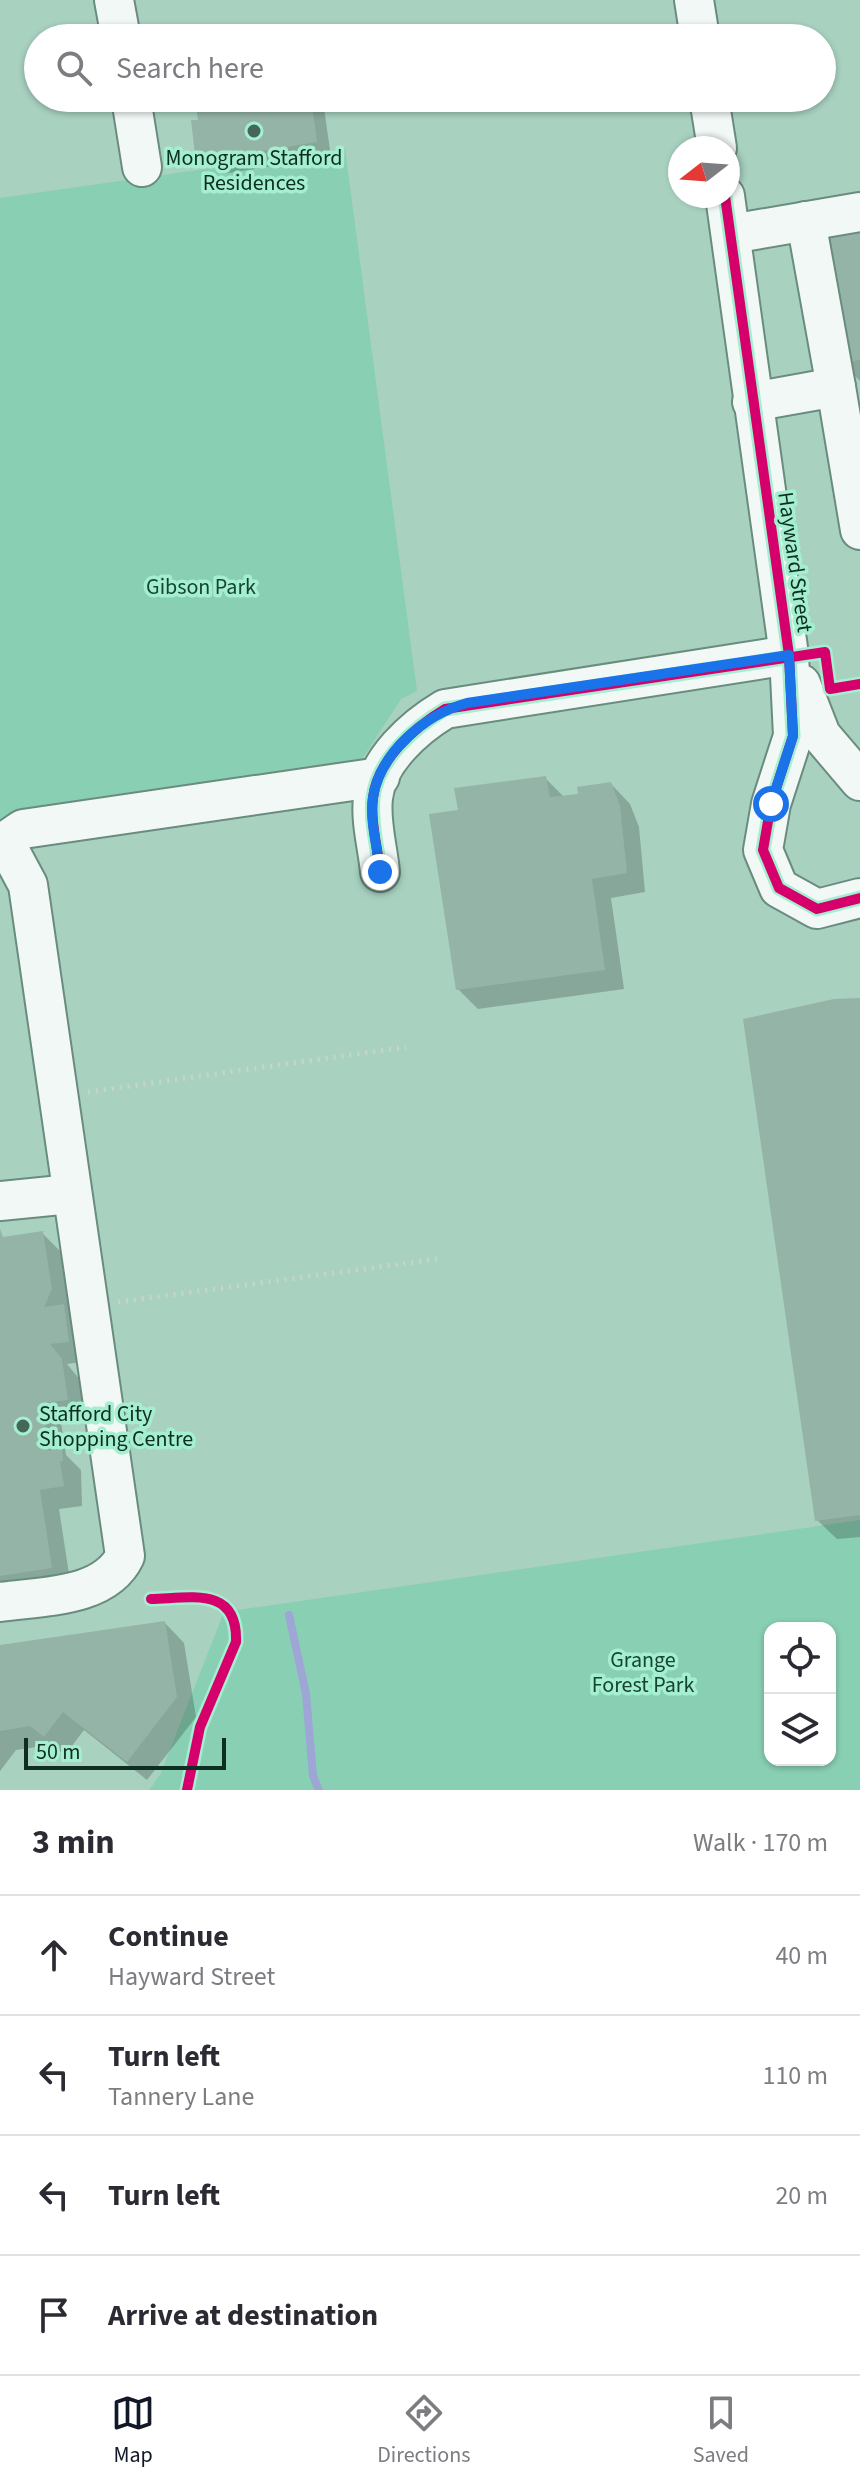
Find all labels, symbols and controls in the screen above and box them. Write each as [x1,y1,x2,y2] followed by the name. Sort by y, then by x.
[24,24,836,112] search box
[52,46,96,90] icon: search
[116,47,264,90] text: Search here
[245,122,263,140] marker: Monogram Stafford Residences
[668,136,740,208] north arrow
[165,142,343,199] place label: Monogram Stafford Residences
[769,490,821,635] street label: Hayward Street
[146,571,256,603] park label: Gibson Park
[753,786,789,822] route start
[362,854,398,890] route end
[39,1398,193,1455] place label: Stafford City Shopping Centre
[14,1417,32,1435] marker: Stafford City Shopping Centre
[764,1622,836,1766] map controls
[764,1622,836,1694] button: locate
[592,1644,694,1701] park label: Grange Forest Park
[764,1694,836,1766] button: layers
[24,1734,226,1770] scale bar
[36,1736,81,1768] text: 50 m
[32,1818,115,1867] text: 3 min
[693,1824,828,1861] text: Walk · 170 m
[108,1915,229,1958] text: Continue
[32,1933,76,1977] icon: ahead
[775,1937,828,1974] text: 40 m
[108,1958,275,1995] text: Hayward Street
[108,2035,220,2078] text: Turn left
[32,2053,76,2097] icon: left
[762,2057,828,2094] text: 110 m
[108,2078,254,2115] text: Tannery Lane
[32,2173,76,2217] icon: left
[108,2174,220,2217] text: Turn left
[775,2177,828,2214] text: 20 m
[32,2293,76,2337] icon: arrive
[108,2294,378,2337] text: Arrive at destination
[111,2391,155,2471] tab: Map
[377,2391,470,2471] tab: Directions
[693,2391,749,2471] tab: Saved

